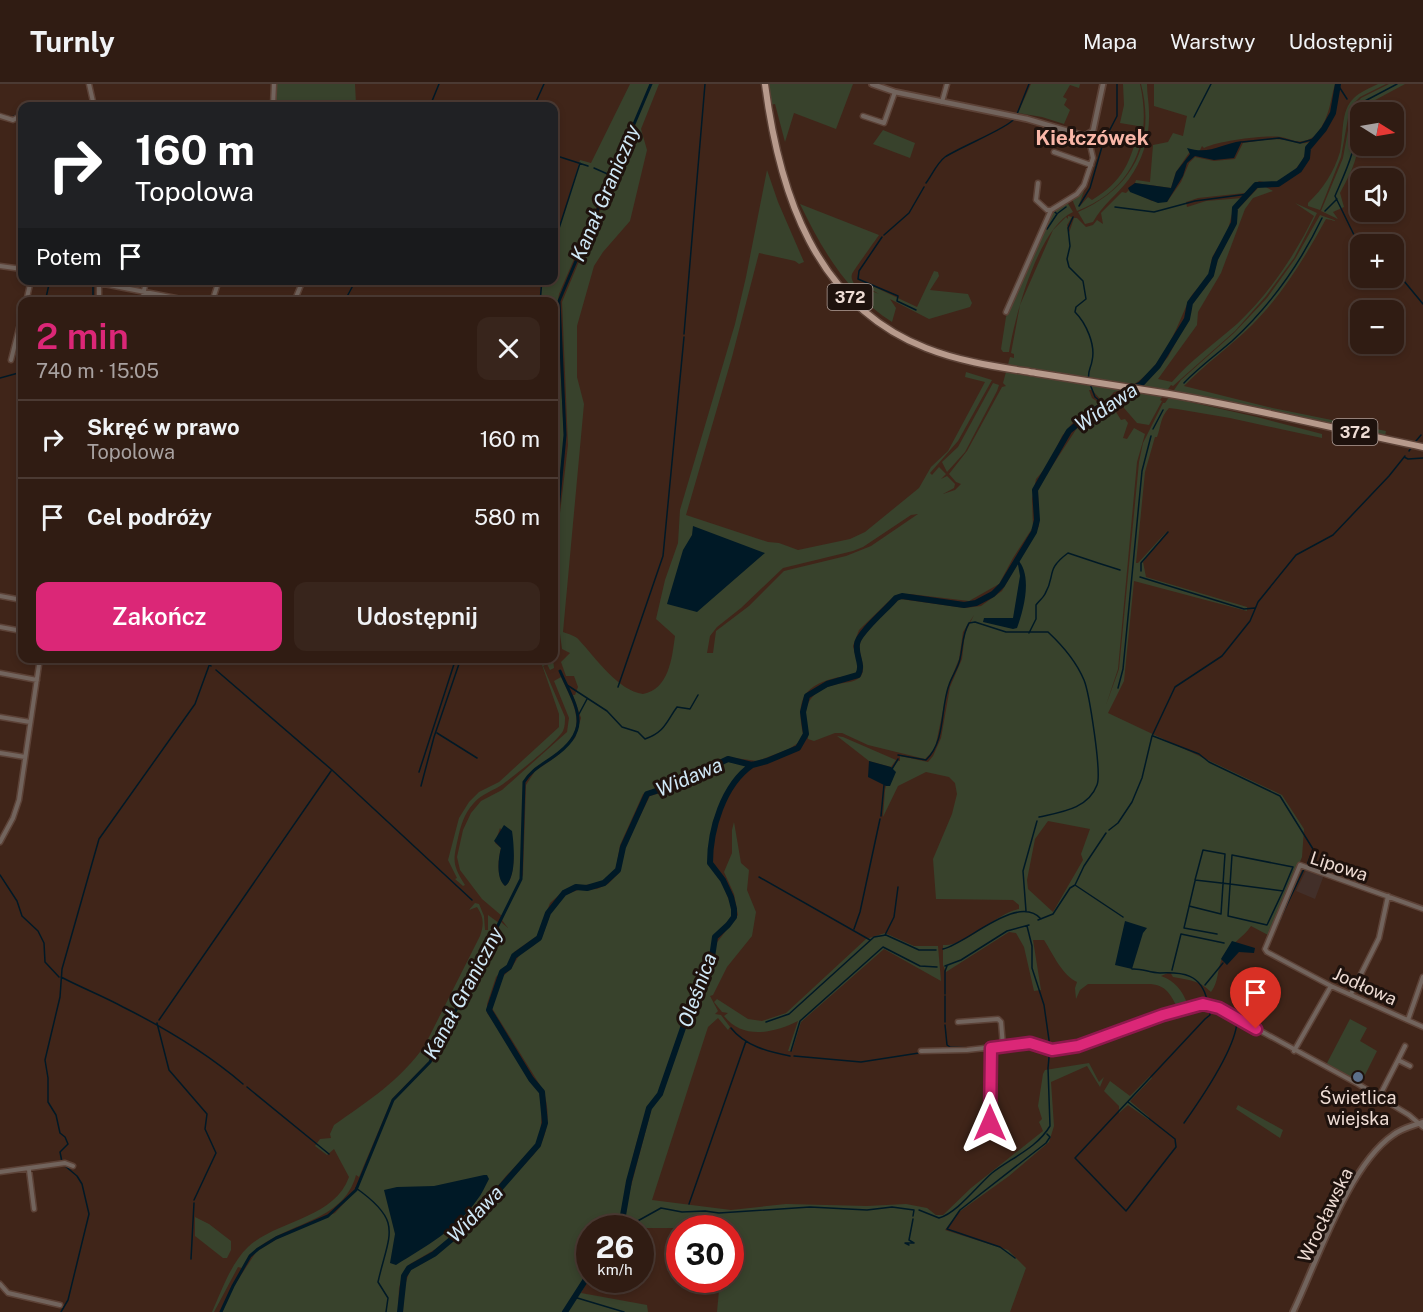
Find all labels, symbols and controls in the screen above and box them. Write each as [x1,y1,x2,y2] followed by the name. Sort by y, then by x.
[30,25,115,58] text: Turnly
[1083,29,1137,54] text: Mapa
[1170,29,1255,54] text: Warstwy
[1288,29,1393,54] text: Udostępnij
[1350,102,1404,156] north arrow
[1350,102,1404,354] map controls
[565,120,645,265] water label: Kanał Graniczny
[135,125,255,174] text: 160 m
[1035,125,1149,150] district label: Kiełczówek
[36,126,114,204] icon: right
[1350,168,1404,222] button: sound
[135,175,254,207] text: Topolowa
[1350,234,1404,288] button: +
[114,240,147,273] icon: arrive
[36,244,102,270] text: Potem
[828,284,872,310] road number: 372
[1350,300,1404,354] button: −
[36,315,129,357] text: 2 min
[477,317,540,380] button: close
[36,359,159,383] text: 740 m · 15:05
[1070,377,1142,437] water label: Widawa
[87,414,240,440] text: Skręć w prawo
[1332,419,1378,445] road number: 372
[36,423,69,456] icon: right
[480,426,540,452] text: 160 m
[87,440,175,464] text: Topolowa
[36,501,69,534] icon: arrive
[87,504,212,530] text: Cel podróży
[474,504,540,530] text: 580 m
[36,582,282,651] button: Zakończ
[294,582,540,651] button: Udostępnij
[652,752,726,802] water label: Widawa
[1307,847,1371,885] street label: Lipowa
[418,922,508,1063] water label: Kanał Graniczny
[673,950,721,1030] water label: Oleśnica
[1330,963,1400,1009] street label: Jodłowa
[1230,967,1281,1029] pin
[1239,976,1272,1009] icon: arrive
[1351,1070,1365,1084] marker: Świetlica wiejska
[1320,1086,1396,1129] place label: Świetlica wiejska
[958,1091,1022,1155] position arrow
[1293,1164,1357,1266] street label: Wrocławska
[442,1180,508,1248] water label: Widawa
[666,1215,744,1293] speed limit sign: 30
[596,1229,634,1265] text: 26
[597,1261,633,1278] text: km/h

